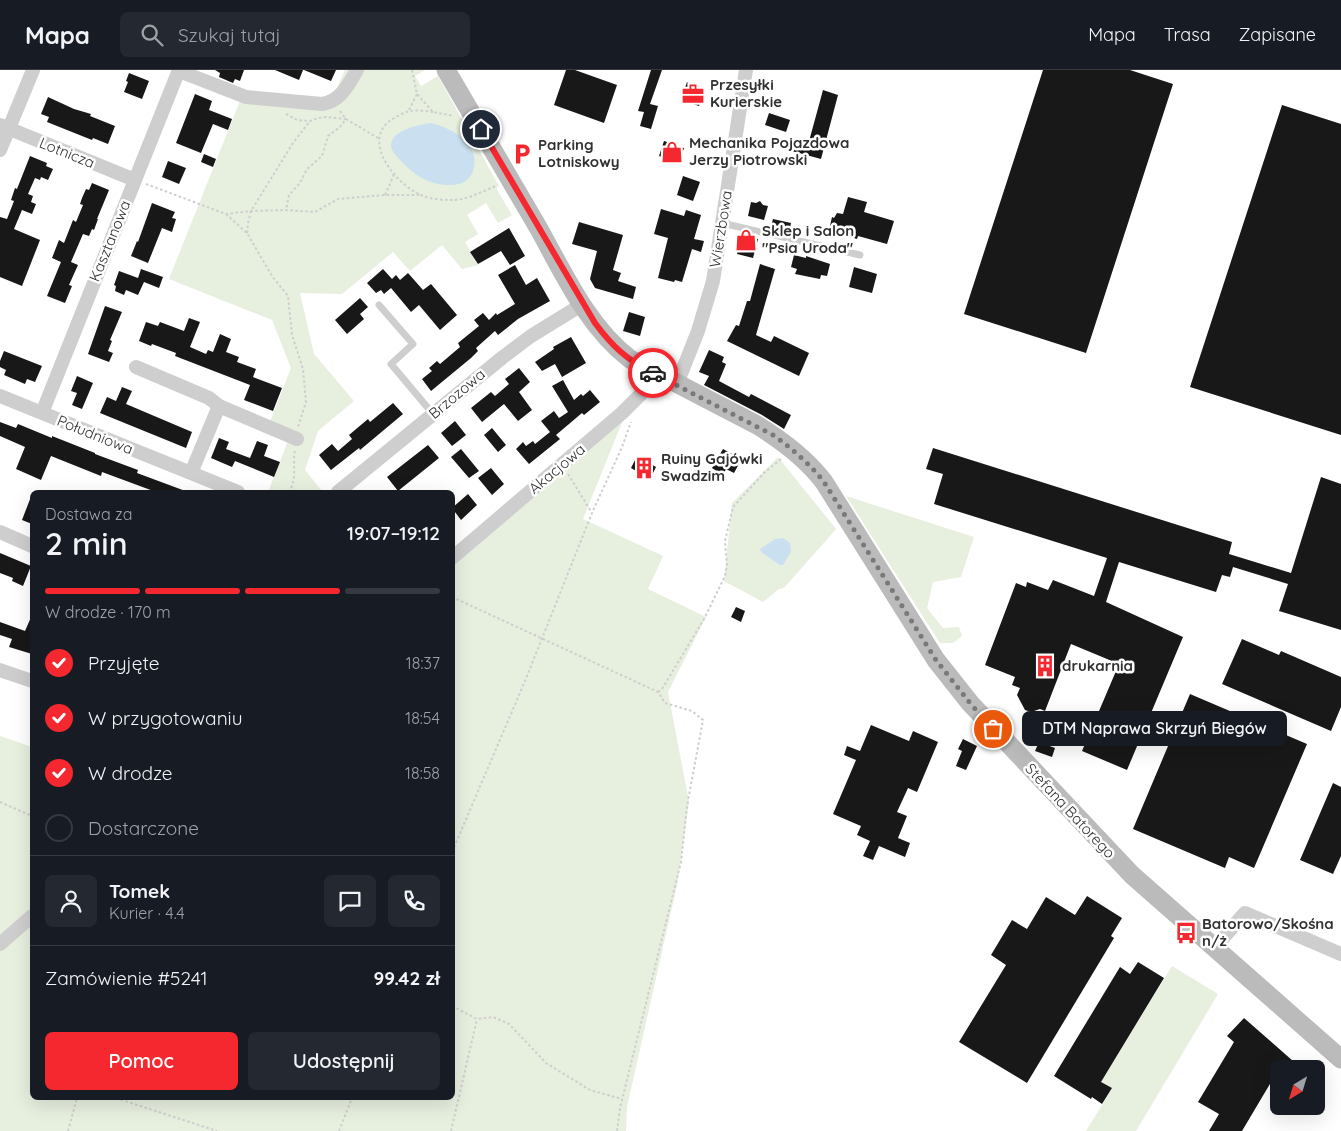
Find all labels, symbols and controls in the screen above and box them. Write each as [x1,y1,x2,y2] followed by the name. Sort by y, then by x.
[120,12,470,57] search box
[25,20,90,50] text: Mapa
[138,21,166,49] icon: search
[178,23,281,47] text: Szukaj tutaj
[1088,23,1136,46] text: Mapa
[1164,23,1211,46] text: Trasa
[1239,23,1316,46] text: Zapisane
[710,75,782,111] place label: Przesyłki Kurierskie
[680,81,706,107] office icon: Przesyłki Kurierskie
[460,108,502,150] pin
[467,115,495,143] icon: home
[37,133,98,172] street label: Lotnicza
[689,133,849,169] place label: Mechanika Pojazdowa Jerzy Piotrowski
[538,135,620,171] place label: Parking Lotniskowy
[659,139,685,165] shop icon: Mechanika Pojazdowa Jerzy Piotrowski
[509,141,535,167] parking icon: Parking Lotniskowy
[705,189,736,269] street label: Wierzbowa
[85,197,134,284] street label: Kasztanowa
[762,221,854,257] place label: Sklep i Salon "Psia Uroda"
[733,227,759,253] shop icon: Sklep i Salon "Psia Uroda"
[628,348,678,398] courier
[639,359,667,387] icon: car
[425,364,489,423] street label: Brzozowa
[54,411,136,458] street label: Południowa
[524,439,589,498] street label: Akacjowa
[661,449,763,485] place label: Ruiny Gajówki Swadzim
[631,455,657,481] building icon: Ruiny Gajówki Swadzim
[45,504,132,524] text: Dostawa za
[347,521,440,545] text: 19:07–19:12
[45,523,128,563] text: 2 min
[45,602,171,622] text: W drodze · 170 m
[45,649,73,677] icon: check
[88,651,159,675] text: Przyjęte
[406,653,440,673] text: 18:37
[1032,653,1058,679] building icon: drukarnia
[1062,656,1133,675] place label: drukarnia
[45,704,73,732] icon: check
[88,706,243,730] text: W przygotowaniu
[405,708,440,728] text: 18:54
[972,708,1014,750] pin
[1023,712,1288,746] callout: DTM Naprawa Skrzyń Biegów
[979,715,1007,743] icon: bag
[1042,718,1267,738] text: DTM Naprawa Skrzyń Biegów
[45,759,73,787] icon: check
[1021,759,1119,862] street label: Stefana Batorego
[88,761,173,785] text: W drodze
[405,763,440,783] text: 18:58
[88,816,199,840] text: Dostarczone
[45,875,97,927] button: person
[324,875,376,927] button: chat
[388,875,440,927] button: phone
[109,879,170,903] text: Tomek
[109,903,185,923] text: Kurier · 4.4
[1202,914,1334,950] place label: Batorowo/Skośna n/ż
[1173,920,1199,946] bus stop icon: Batorowo/Skośna n/ż
[45,966,208,990] text: Zamówienie #5241
[373,966,440,990] text: 99.42 zł
[45,1032,238,1090] button: Pomoc
[248,1032,440,1090] button: Udostępnij
[1270,1060,1325,1115] north arrow
[1270,1060,1325,1115] map controls

